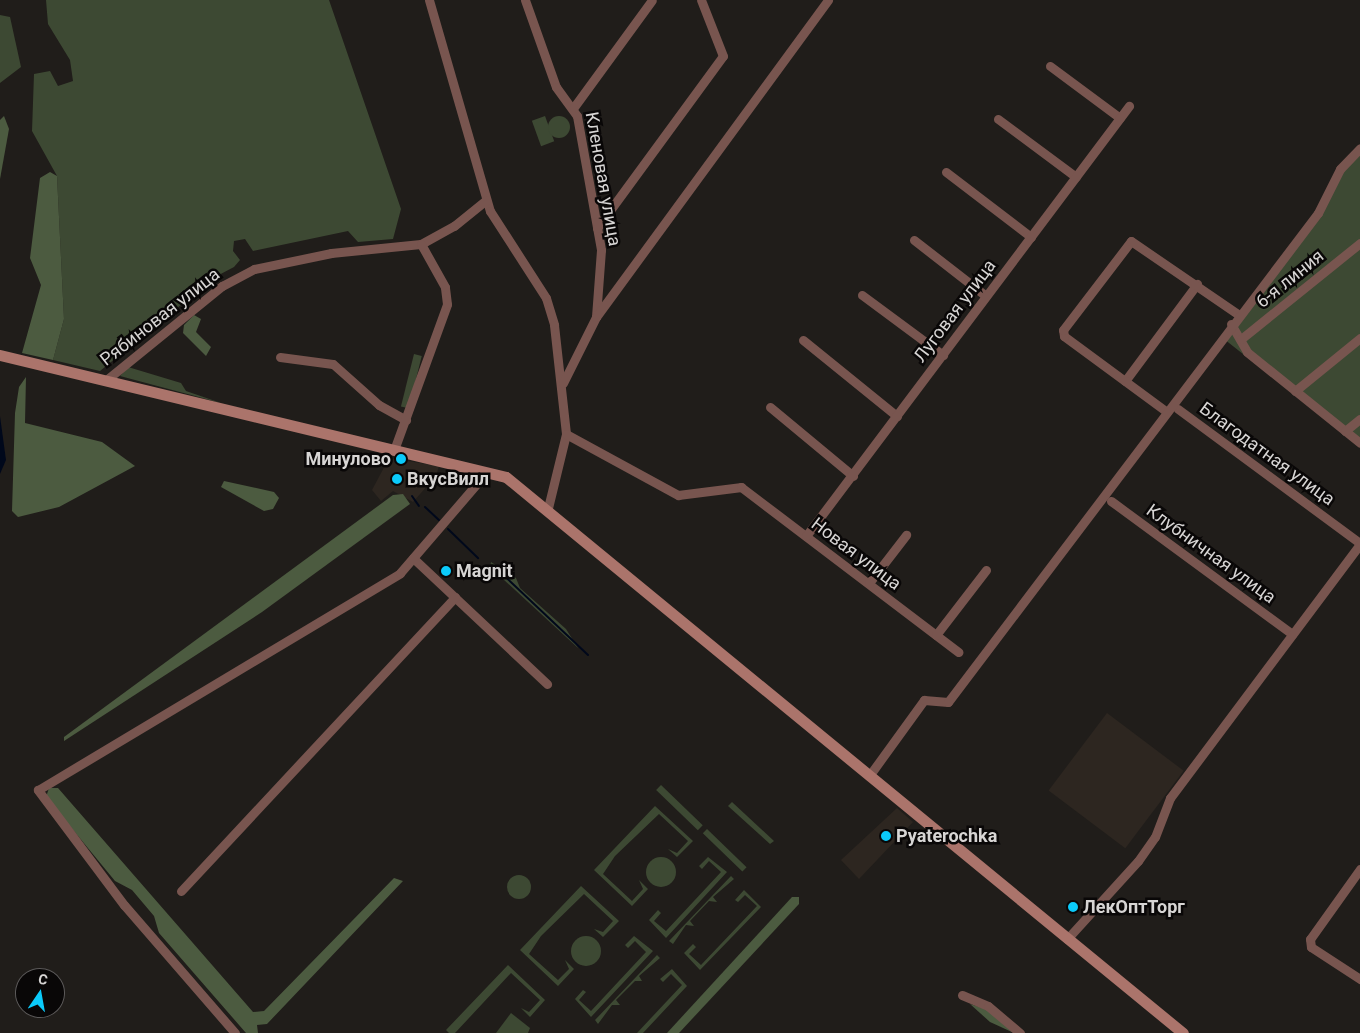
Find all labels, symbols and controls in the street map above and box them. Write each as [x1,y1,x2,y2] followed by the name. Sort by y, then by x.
[581,110,625,248] street label: Кленовая улица
[1252,245,1328,313] street label: 6-я линия
[909,255,1001,367] street label: Луговая улица
[96,264,224,370] street label: Рябиновая улица
[1195,398,1339,510] street label: Благодатная улица
[305,448,391,470] place label: Минулово
[395,453,407,465] marker: Минулово
[407,468,489,490] place label: ВкусВилл
[391,473,403,485] marker: ВкусВилл
[1142,500,1280,608] street label: Клубничная улица
[807,513,905,595] street label: Новая улица
[456,560,513,582] place label: Magnit
[440,565,452,577] marker: Magnit
[896,825,997,847] place label: Pyaterochka
[880,830,892,842] marker: Pyaterochka
[1083,896,1185,918] place label: ЛекОптТорг
[1067,901,1079,913] marker: ЛекОптТорг
[15,968,65,1018] north arrow
[37,971,49,988] text: С

